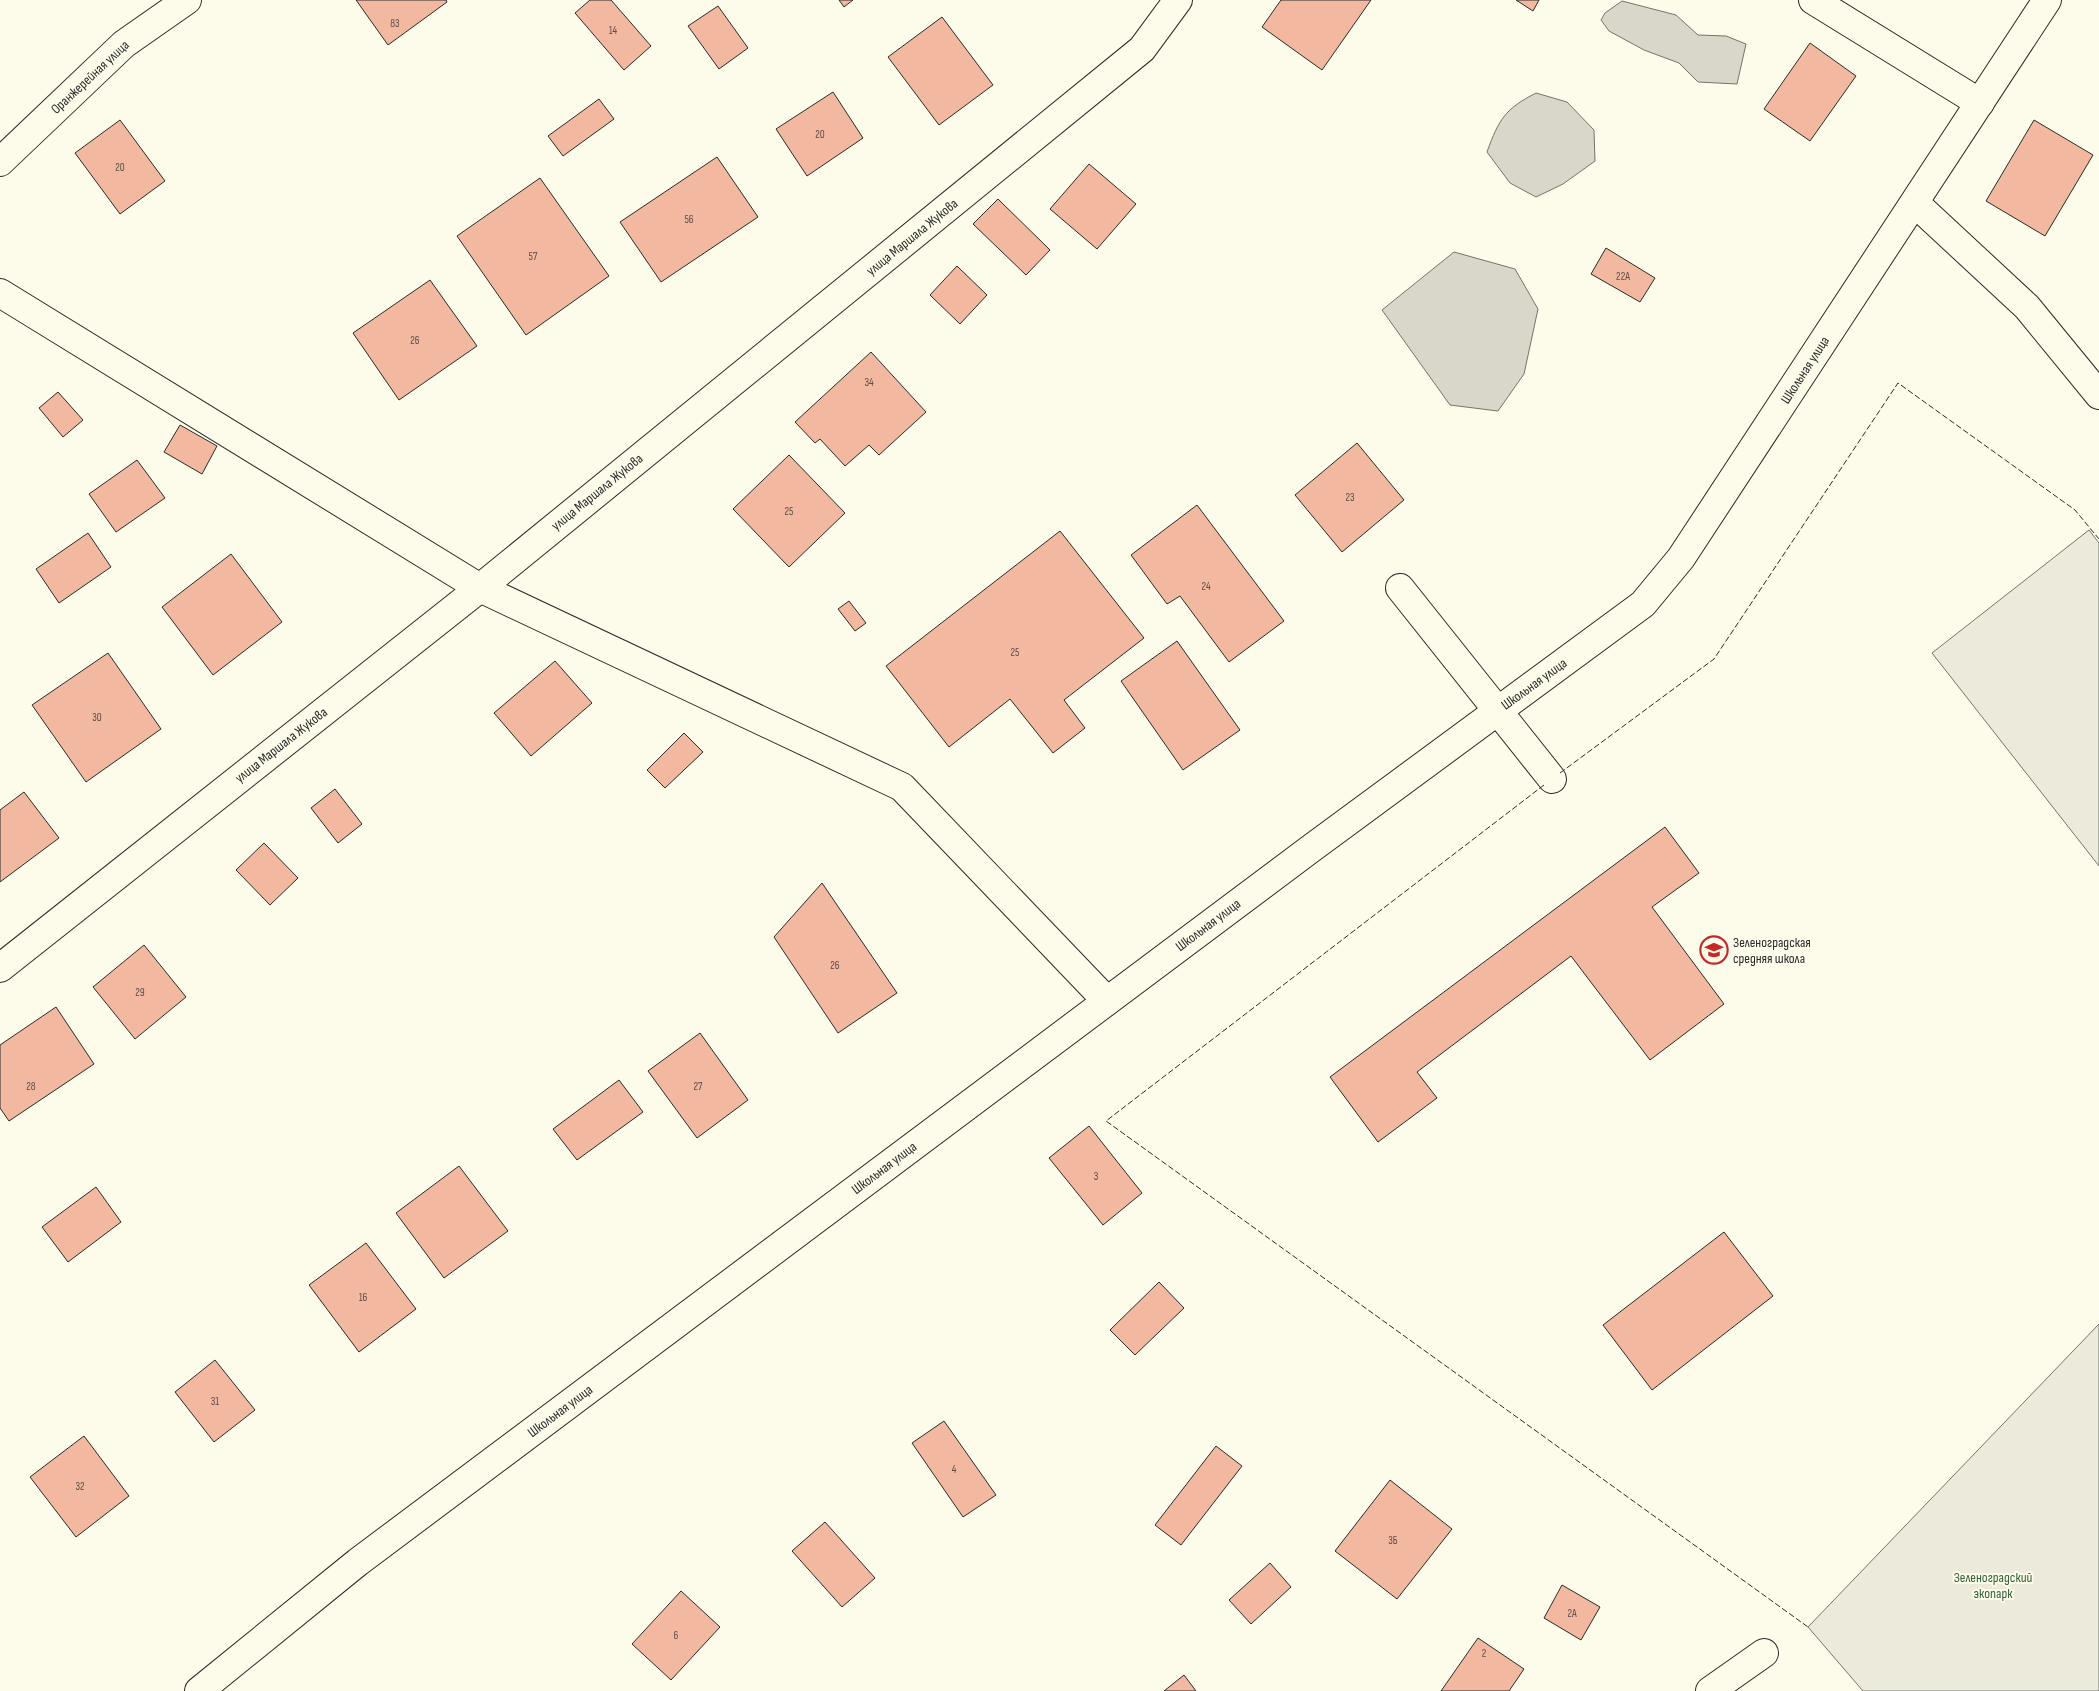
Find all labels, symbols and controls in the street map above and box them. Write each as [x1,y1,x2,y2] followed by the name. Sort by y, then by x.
[390,17,400,30] house number: 83
[609,24,618,37] house number: 14
[47,36,133,118] street label: Оранжерейная улица
[815,128,825,141] house number: 20
[115,161,125,174] house number: 20
[863,195,961,279] street label: улица Маршала Жукова
[684,213,694,226] house number: 56
[529,250,538,263] house number: 57
[1616,270,1630,283] house number: 22А
[1777,333,1833,407] street label: Школьная улица
[410,334,420,347] house number: 26
[864,376,874,389] house number: 34
[548,450,646,534] street label: улица Маршала Жукова
[1345,491,1355,504] house number: 23
[785,505,793,518] house number: 25
[1201,580,1211,593] house number: 24
[1011,646,1019,659] house number: 25
[1498,654,1570,714] street label: Школьная улица
[231,704,331,786] street label: улица Маршала Жукова
[92,711,102,724] house number: 30
[1172,895,1244,955] street label: Школьная улица
[1733,934,1811,967] place label: Зеленоградская средняя школа
[1699,935,1729,965] school or university icon: Зеленоградская средняя школа
[830,959,840,972] house number: 26
[135,986,145,999] house number: 29
[26,1080,36,1093] house number: 28
[694,1080,703,1093] house number: 27
[848,1138,920,1198] street label: Школьная улица
[1094,1170,1099,1183] house number: 3
[359,1291,368,1304] house number: 16
[524,1381,596,1441] street label: Школьная улица
[211,1395,219,1408] house number: 31
[952,1463,957,1476] house number: 4
[75,1480,85,1493] house number: 32
[1388,1534,1398,1547] house number: 3Б
[1954,1569,2033,1602] park label: Зеленоградский экопарк
[1567,1607,1577,1620] house number: 2А
[674,1629,679,1642] house number: 6
[1482,1647,1487,1660] house number: 2

